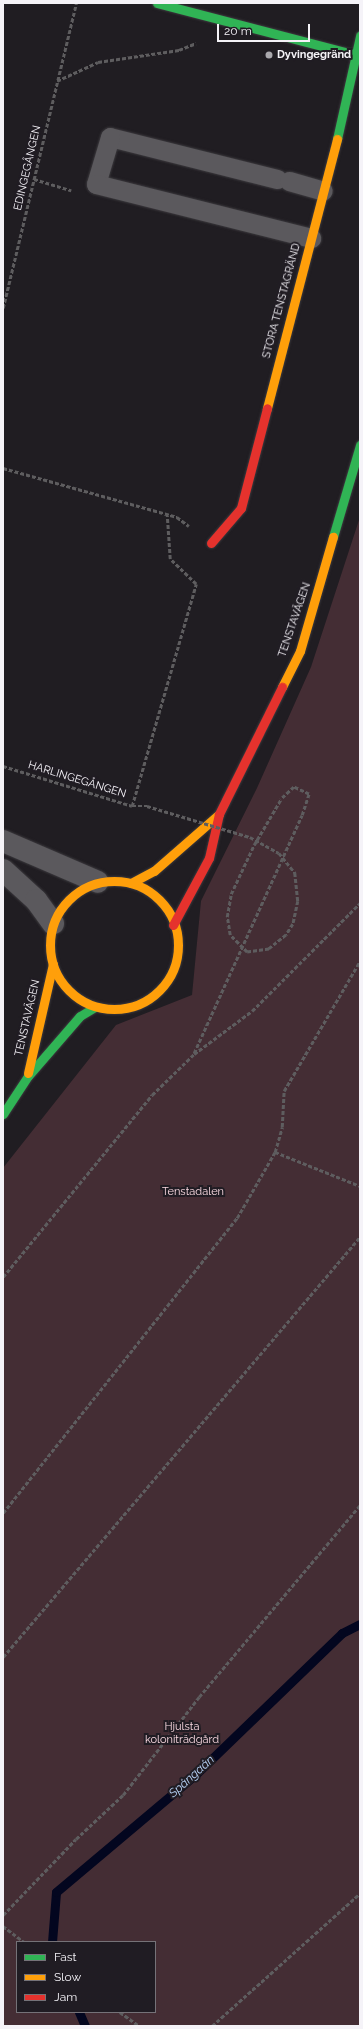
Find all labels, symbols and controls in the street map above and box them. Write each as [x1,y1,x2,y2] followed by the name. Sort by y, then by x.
[219,16,312,42] scale bar
[224,24,252,38] text: 20 m
[277,48,351,62] place label: Dyvingegränd
[264,50,274,60] marker: Dyvingegränd
[12,124,44,212] street label: EDINGEGÅNGEN
[260,242,304,360] street label: STORA TENSTAGRÄND
[276,581,314,659] street label: TENSTAVÄGEN
[26,759,128,801] street label: HARLINGEGÅNGEN
[13,978,43,1058] street label: TENSTAVÄGEN
[162,1185,224,1199] park label: Tenstadalen
[145,1721,219,1747] park label: Hjulsta koloniträdgård
[166,1753,218,1801] water label: Spångaån
[16,1941,156,2013] legend
[54,1950,77,1964] text: Fast
[54,1970,81,1984] text: Slow
[54,1990,77,2004] text: Jam

